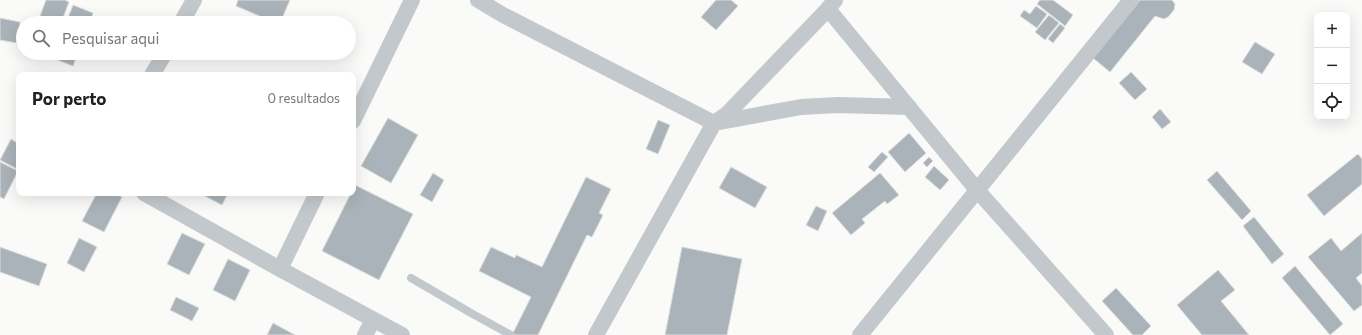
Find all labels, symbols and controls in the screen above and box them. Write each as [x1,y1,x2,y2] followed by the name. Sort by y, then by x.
[1314,12,1350,120] map controls
[1314,12,1350,48] button: +
[16,16,356,60] search box
[30,27,52,49] icon: search
[62,29,159,47] text: Pesquisar aqui
[1314,48,1350,84] button: −
[1314,84,1350,120] button: locate
[32,88,107,109] text: Por perto
[268,90,340,106] text: 0 resultados

